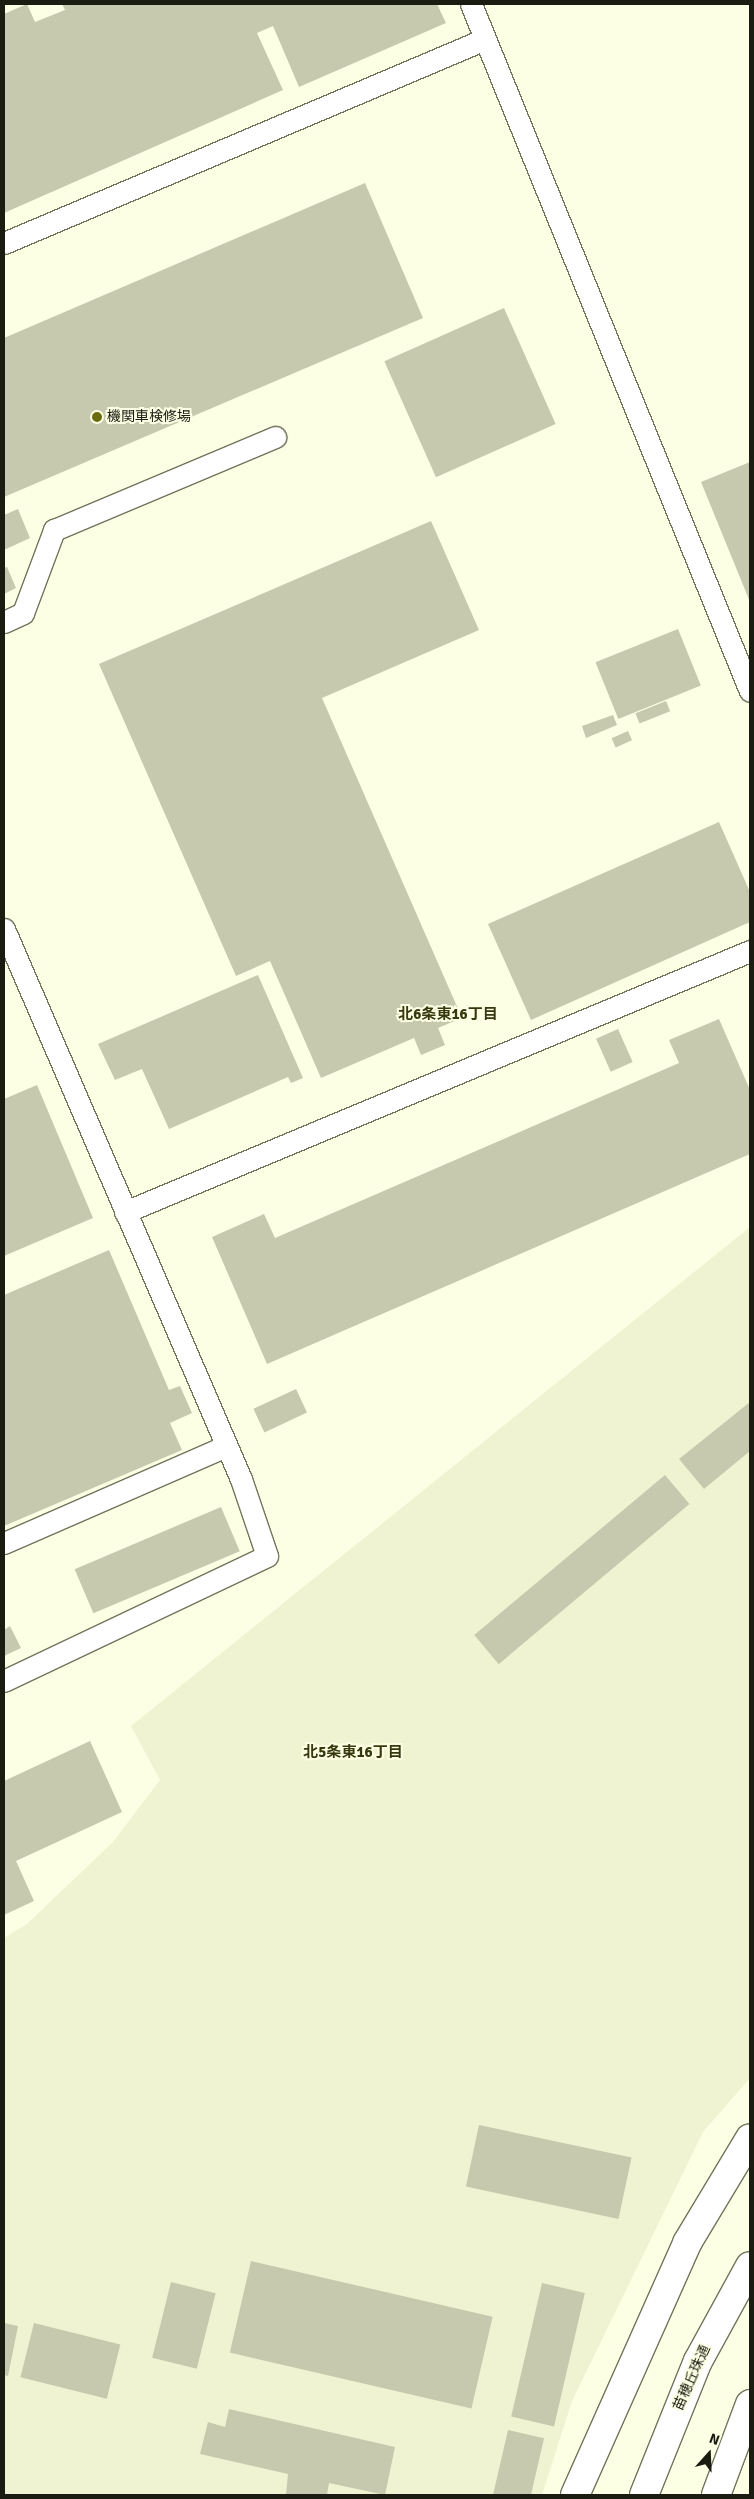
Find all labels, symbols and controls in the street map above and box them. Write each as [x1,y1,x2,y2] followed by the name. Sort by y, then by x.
[107,409,191,425] place label: 機関車検修場
[91,411,103,423] marker: 機関車検修場
[398,1006,498,1024] district label: 北6条東16丁目
[303,1744,403,1762] district label: 北5条東16丁目
[670,2343,714,2413] street label: 苗穂丘珠通
[684,2429,734,2479] north arrow
[707,2430,722,2449] text: N

